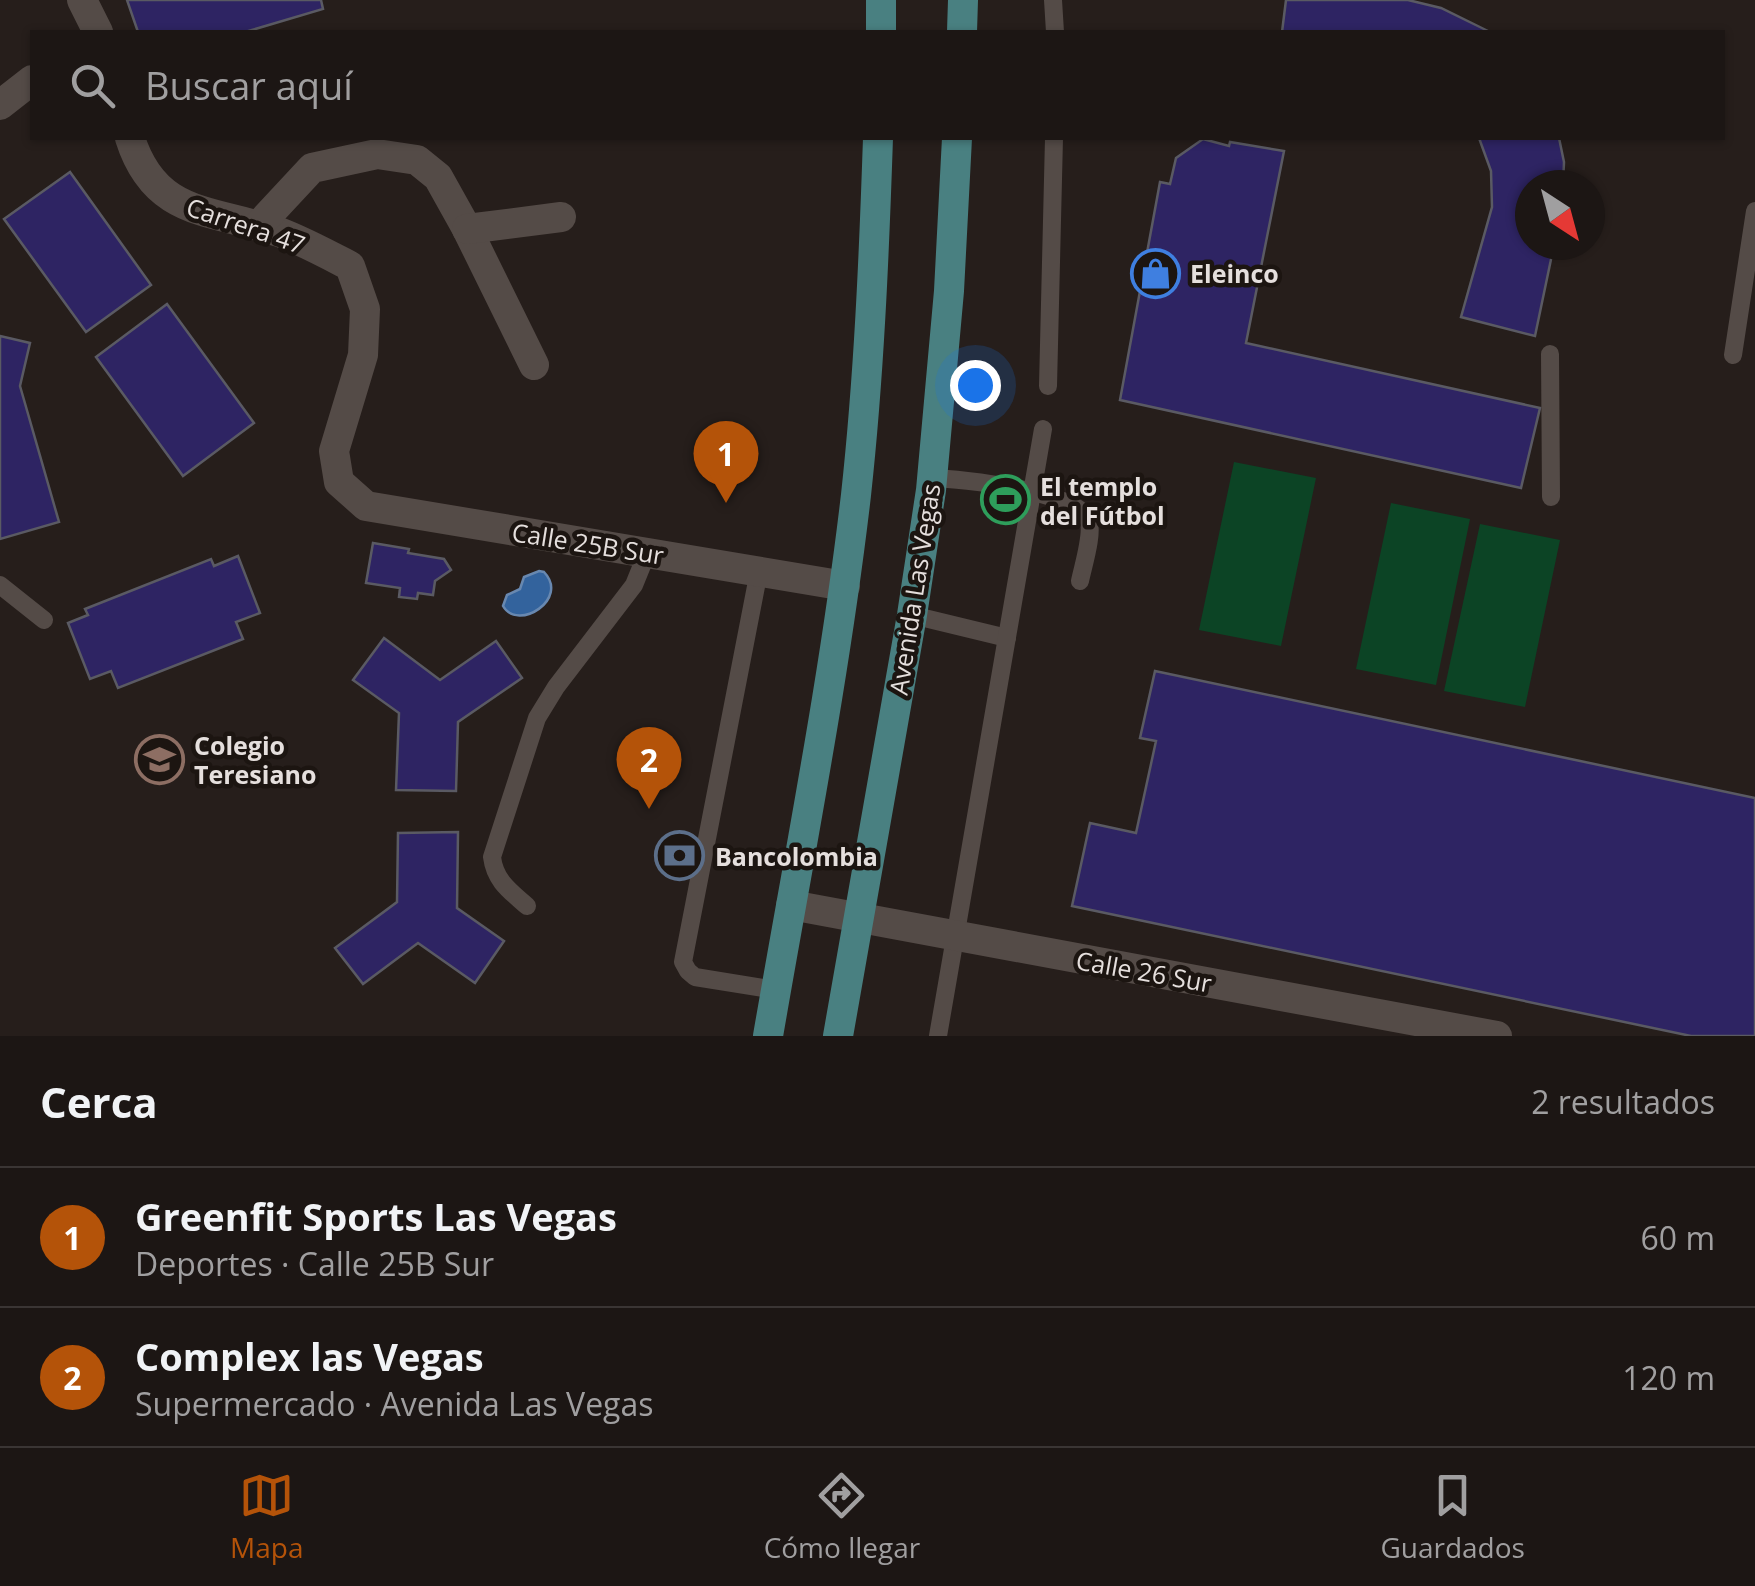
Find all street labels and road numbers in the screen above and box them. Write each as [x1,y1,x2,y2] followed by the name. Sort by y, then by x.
[182,189,310,261] street label: Carrera 47
[881,481,947,697] street label: Avenida Las Vegas
[510,514,666,572] street label: Calle 25B Sur
[1074,942,1214,1000] street label: Calle 26 Sur

